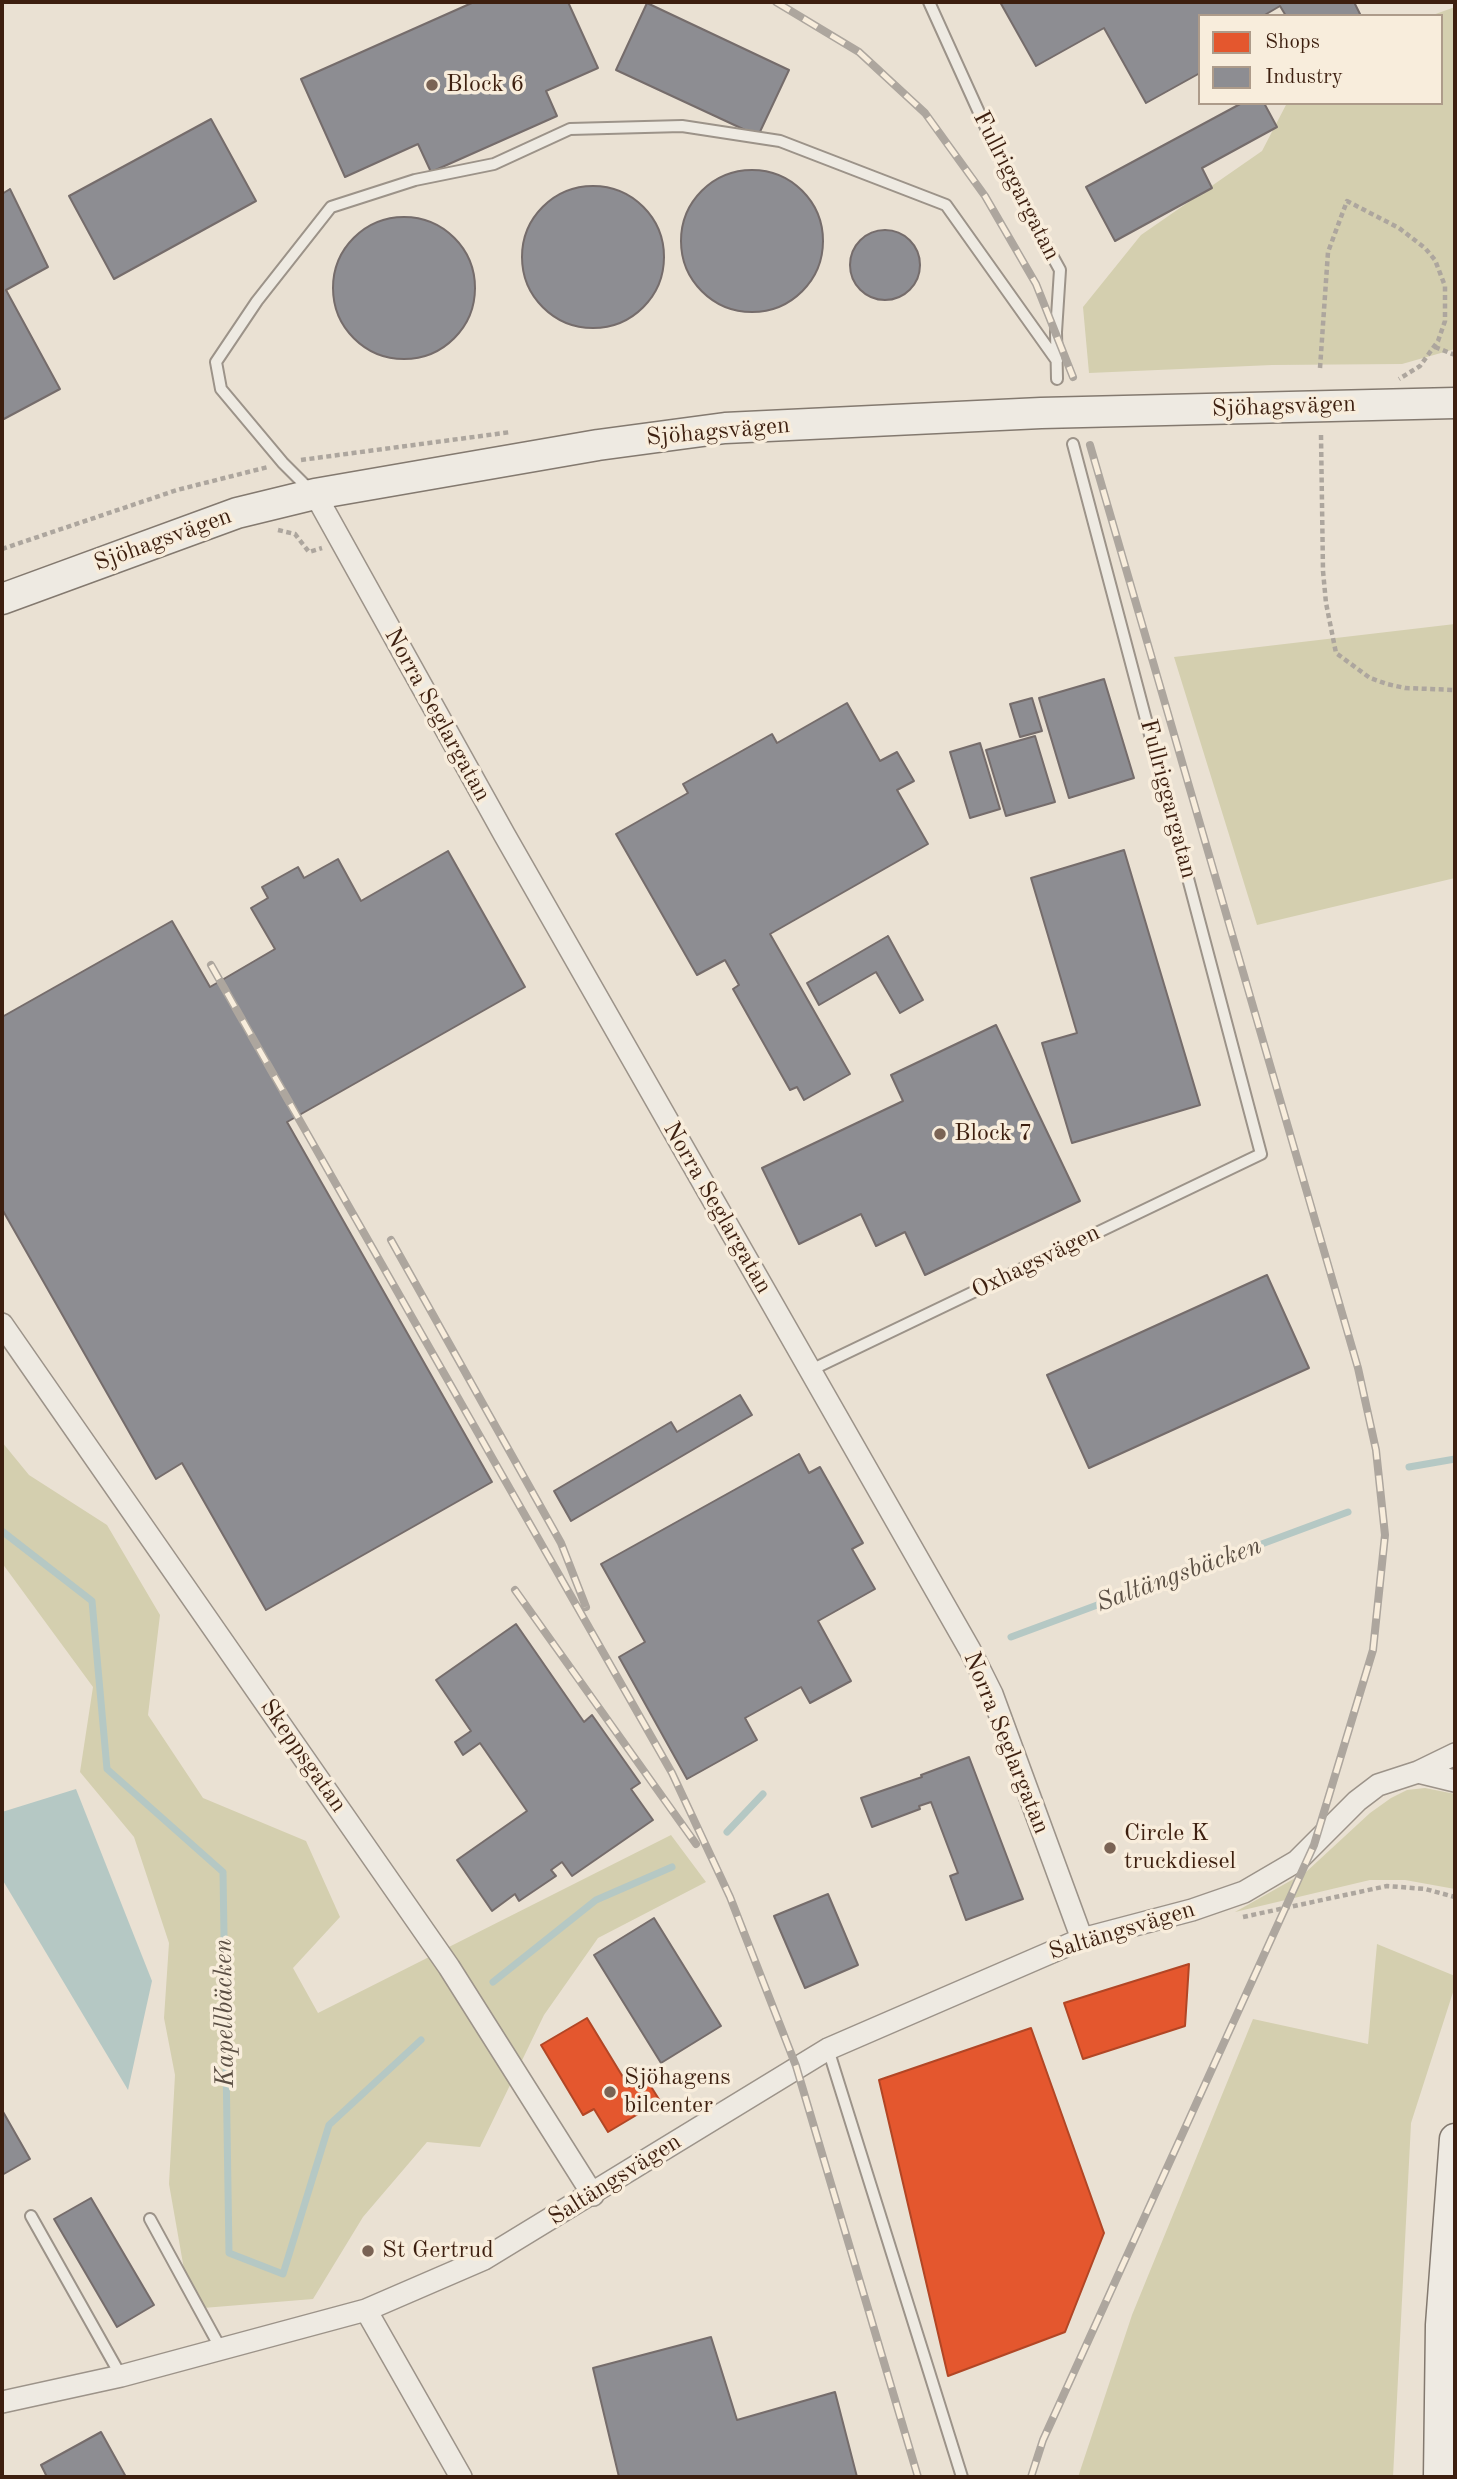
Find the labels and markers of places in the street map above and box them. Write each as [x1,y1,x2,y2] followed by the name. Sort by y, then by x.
[446,71,525,99] place label: Block 6
[424,77,440,93] marker: Block 6
[954,1120,1033,1148] place label: Block 7
[932,1126,948,1142] marker: Block 7
[1124,1820,1236,1876] place label: Circle K truckdiesel
[1102,1840,1118,1856] marker: Circle K truckdiesel
[624,2064,731,2120] place label: Sjöhagens bilcenter
[602,2084,618,2100] marker: Sjöhagens bilcenter
[382,2237,494,2265] place label: St Gertrud
[360,2243,376,2259] marker: St Gertrud

